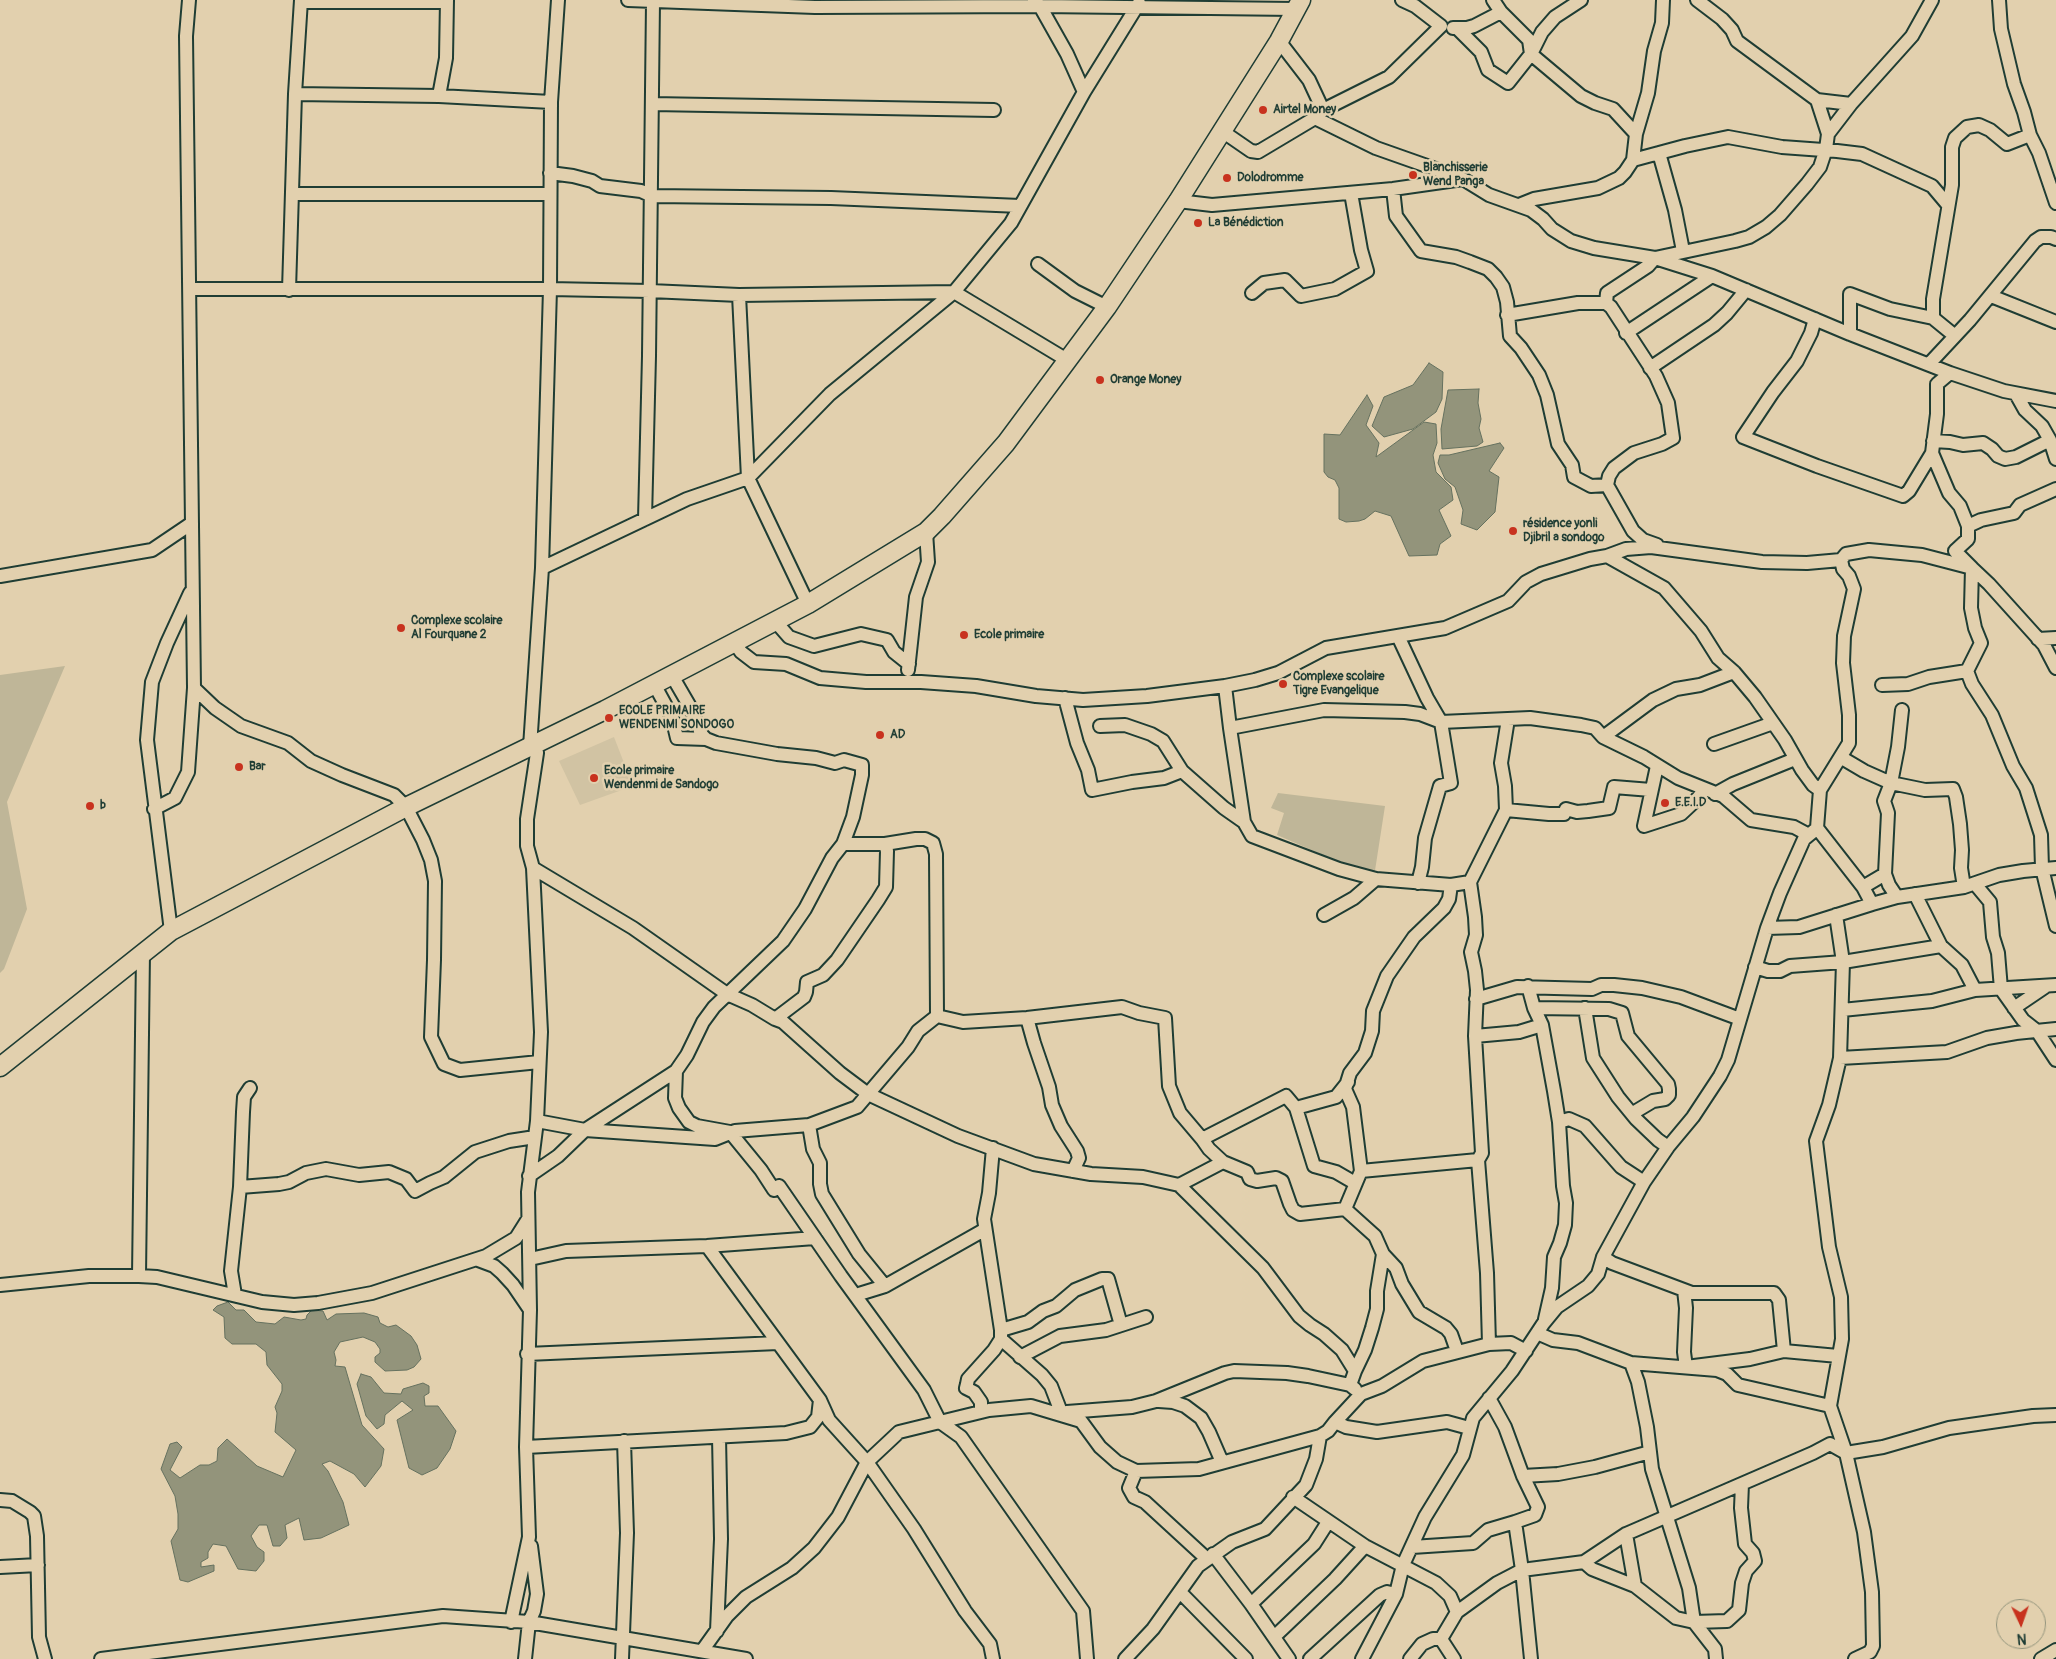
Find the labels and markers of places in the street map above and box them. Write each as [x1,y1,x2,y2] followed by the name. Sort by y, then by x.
[1273,103,1336,117] place label: Airtel Money
[1257,104,1269,116] marker: Airtel Money
[1423,161,1488,189] place label: Blanchisserie Wend Panga
[1407,169,1419,181] marker: Blanchisserie Wend Panga
[1237,171,1304,185] place label: Dolodromme
[1221,172,1233,184] marker: Dolodromme
[1208,216,1284,230] place label: La Bénédiction
[1192,217,1204,229] marker: La Bénédiction
[1110,373,1181,387] place label: Orange Money
[1094,374,1106,386] marker: Orange Money
[1523,517,1604,545] place label: résidence yonli Djibril a sondogo
[1507,525,1519,537] marker: résidence yonli Djibril a sondogo
[411,614,503,642] place label: Complexe scolaire Al Fourquane 2
[395,622,407,634] marker: Complexe scolaire Al Fourquane 2
[974,628,1044,642] place label: Ecole primaire
[958,629,970,641] marker: Ecole primaire
[1293,670,1385,698] place label: Complexe scolaire Tigre Evangelique
[1277,678,1289,690] marker: Complexe scolaire Tigre Evangelique
[619,704,734,732] place label: ECOLE PRIMAIRE WENDENMI SONDOGO
[603,712,615,724] marker: ECOLE PRIMAIRE WENDENMI SONDOGO
[890,728,905,742] place label: AD
[874,729,886,741] marker: AD
[249,760,266,774] place label: Bar
[233,761,245,773] marker: Bar
[604,764,719,792] place label: Ecole primaire Wendenmi de Sandogo
[588,772,600,784] marker: Ecole primaire Wendenmi de Sandogo
[1675,796,1706,810] place label: E.E.I.D
[1659,797,1671,809] marker: E.E.I.D
[100,799,106,813] place label: b
[84,800,96,812] marker: b

